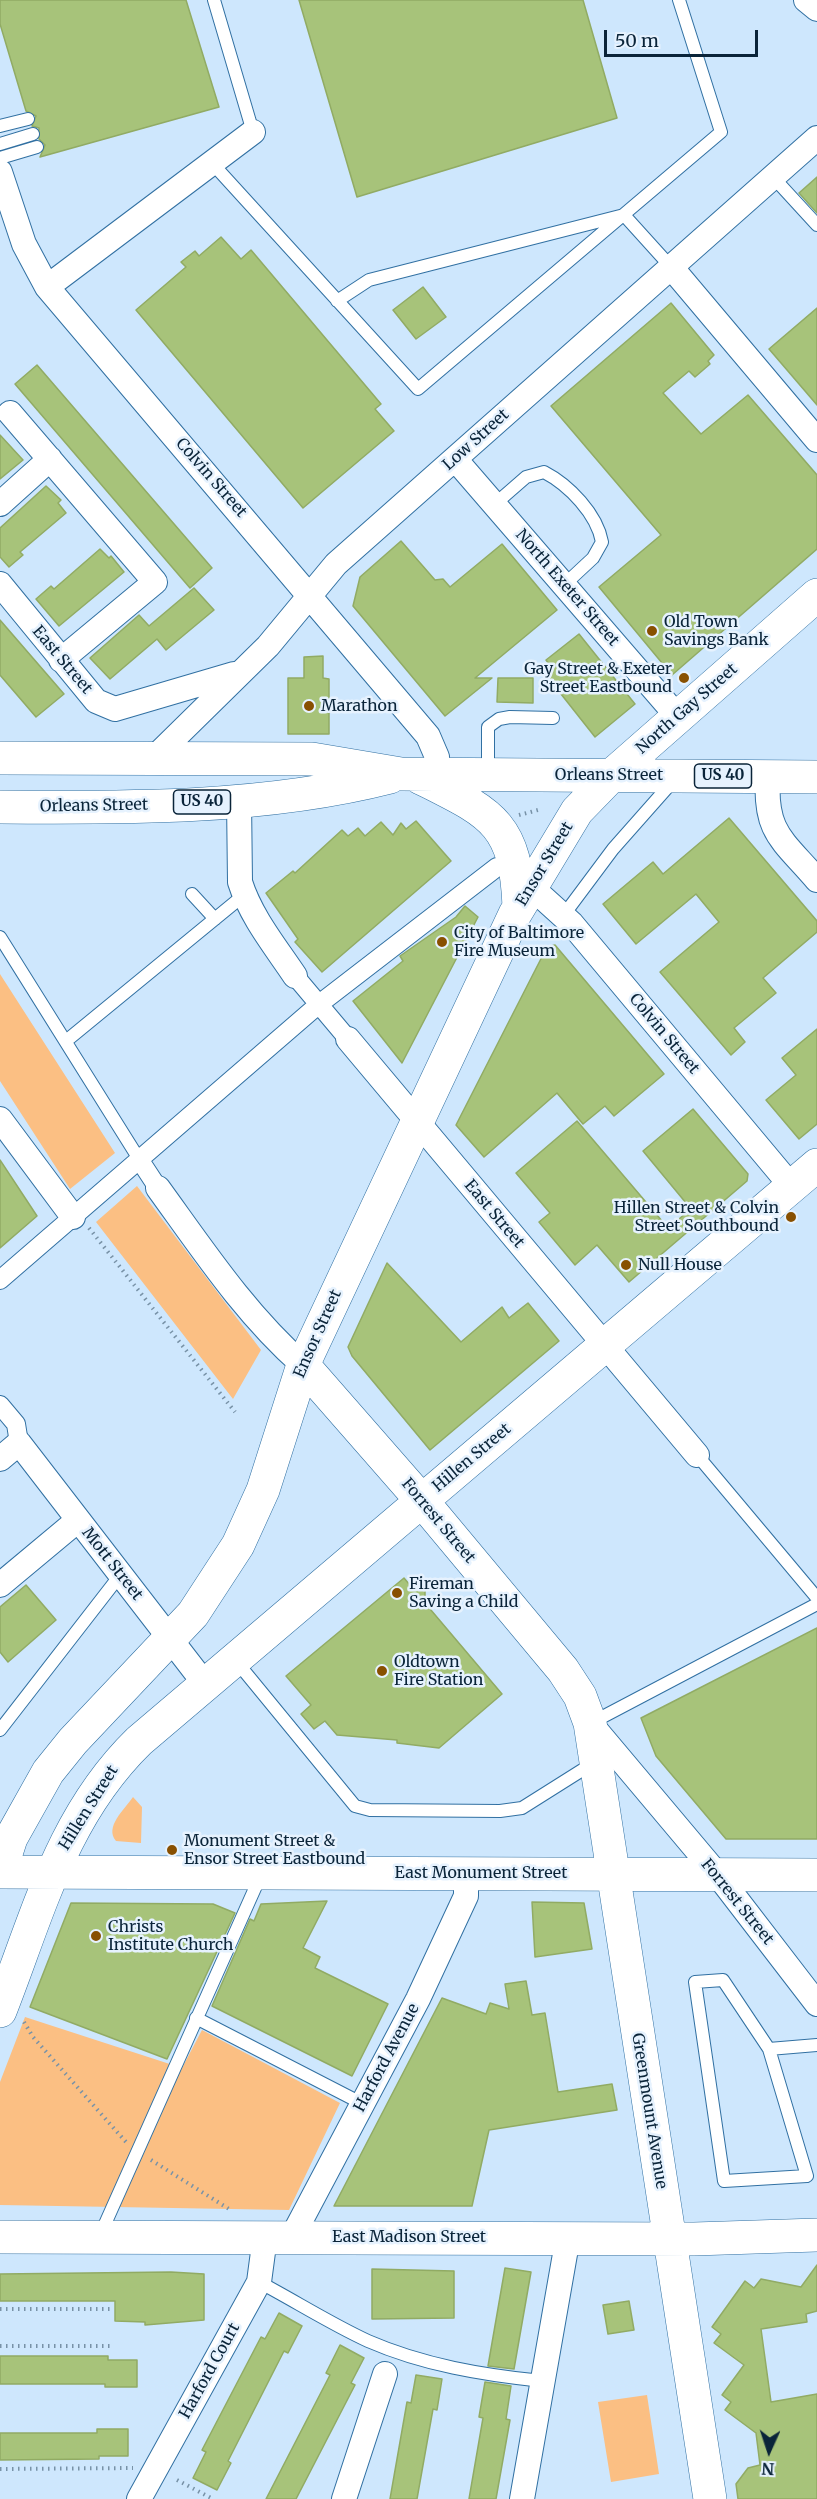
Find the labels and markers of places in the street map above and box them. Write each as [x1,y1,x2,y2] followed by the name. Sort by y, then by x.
[664,612,769,650] place label: Old Town Savings Bank
[645,624,659,638] marker: Old Town Savings Bank
[524,659,672,697] place label: Gay Street & Exeter Street Eastbound
[677,671,691,685] marker: Gay Street & Exeter Street Eastbound
[321,696,398,716] place label: Marathon
[302,699,316,713] marker: Marathon
[454,923,584,961] place label: City of Baltimore Fire Museum
[435,935,449,949] marker: City of Baltimore Fire Museum
[614,1198,779,1236] place label: Hillen Street & Colvin Street Southbound
[784,1210,798,1224] marker: Hillen Street & Colvin Street Southbound
[638,1255,722,1275] place label: Null House
[619,1258,633,1272] marker: Null House
[409,1574,518,1612] place label: Fireman Saving a Child
[390,1586,404,1600] marker: Fireman Saving a Child
[394,1652,483,1690] place label: Oldtown Fire Station
[375,1664,389,1678] marker: Oldtown Fire Station
[184,1831,365,1869] place label: Monument Street & Ensor Street Eastbound
[165,1843,179,1857] marker: Monument Street & Ensor Street Eastbound
[108,1917,233,1955] place label: Christs Institute Church
[89,1929,103,1943] marker: Christs Institute Church

